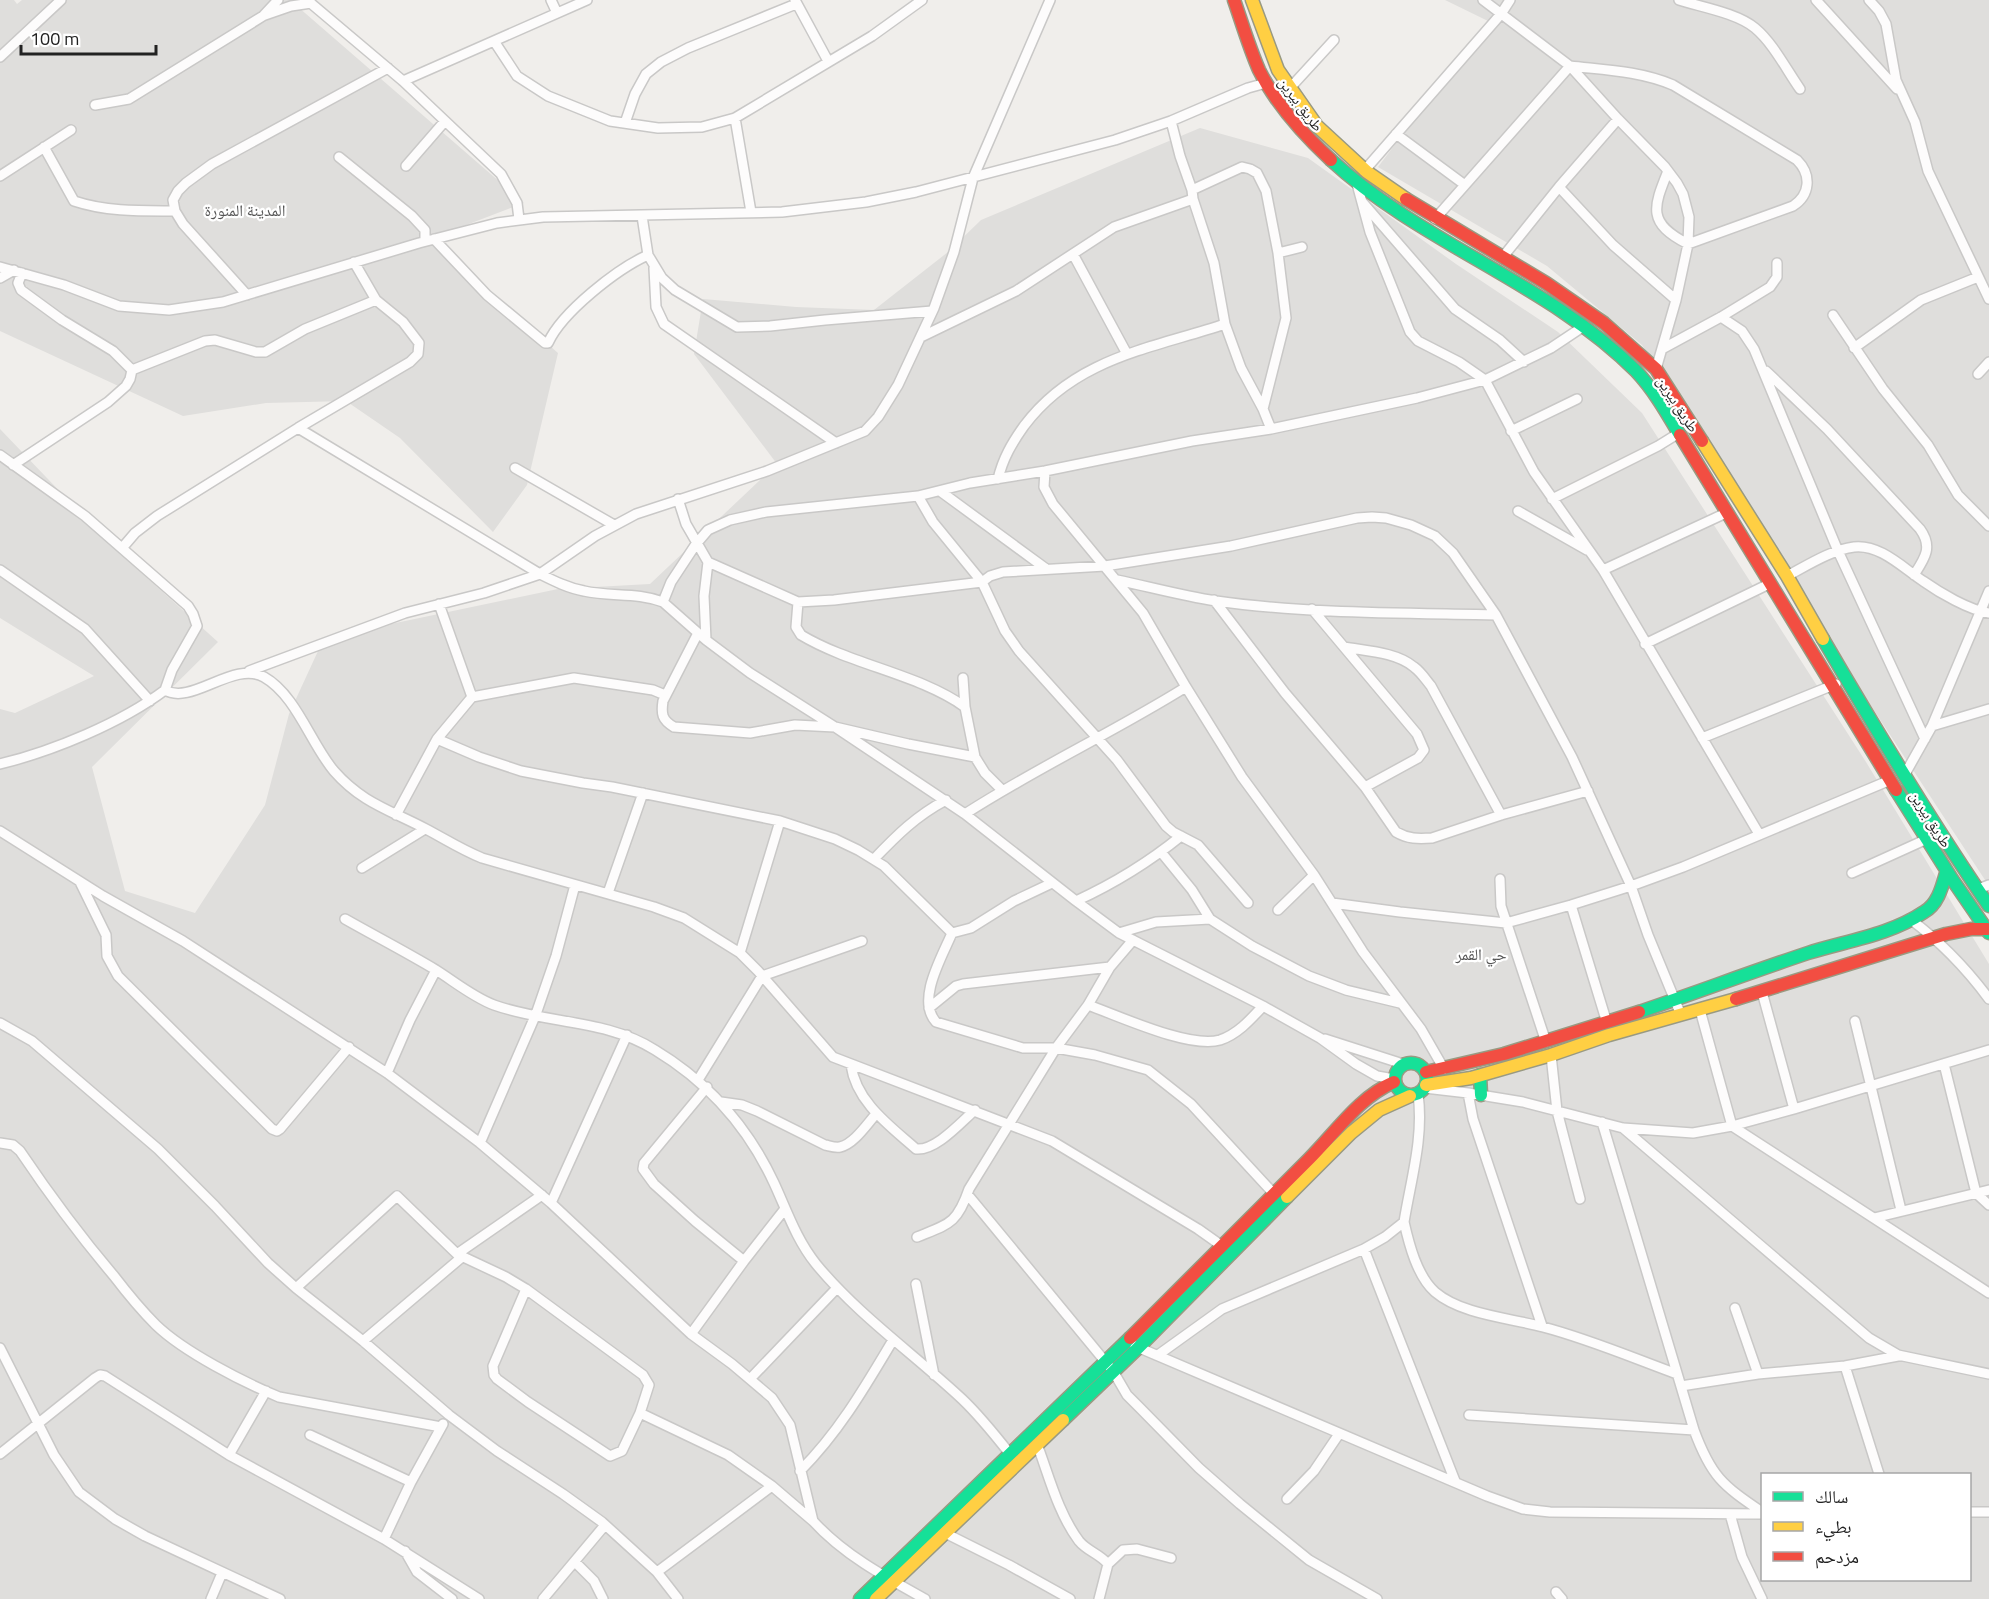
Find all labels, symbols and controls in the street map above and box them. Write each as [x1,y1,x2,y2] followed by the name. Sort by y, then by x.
[21,18,156,56] scale bar
[30,25,79,52] text: 100 m
[1273,72,1329,136] street label: طريق بيرين
[205,198,285,222] district label: المدينة المنورة
[1651,371,1705,437] street label: طريق بيرين
[1904,786,1958,852] street label: طريق بيرين
[1454,942,1507,967] district label: حي القمر
[1761,1473,1971,1581] legend
[1815,1483,1848,1510] text: سالك
[1815,1513,1852,1542] text: بطيء
[1815,1543,1859,1570] text: مزدحم

